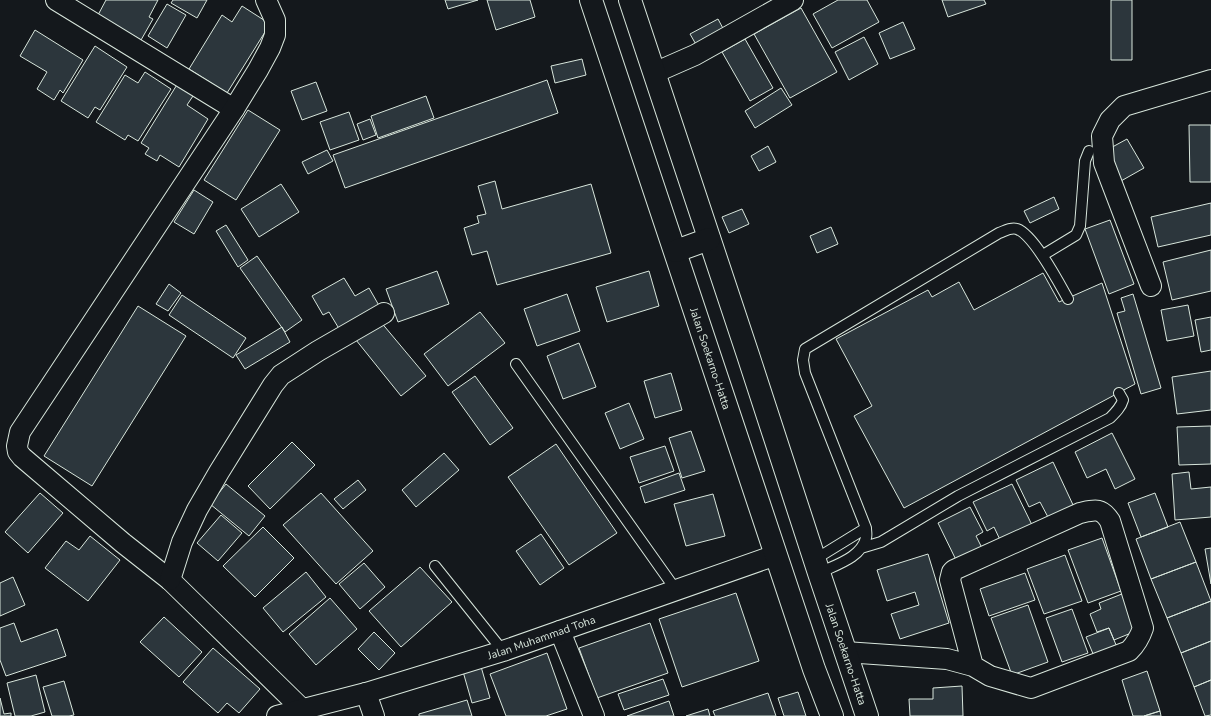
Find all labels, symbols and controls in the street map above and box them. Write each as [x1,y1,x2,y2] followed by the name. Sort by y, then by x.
[686,305,734,412] street label: Jalan Soekarno-Hatta
[821,601,870,707] street label: Jalan Soekarno-Hatta
[485,612,598,664] street label: Jalan Muhammad Toha

